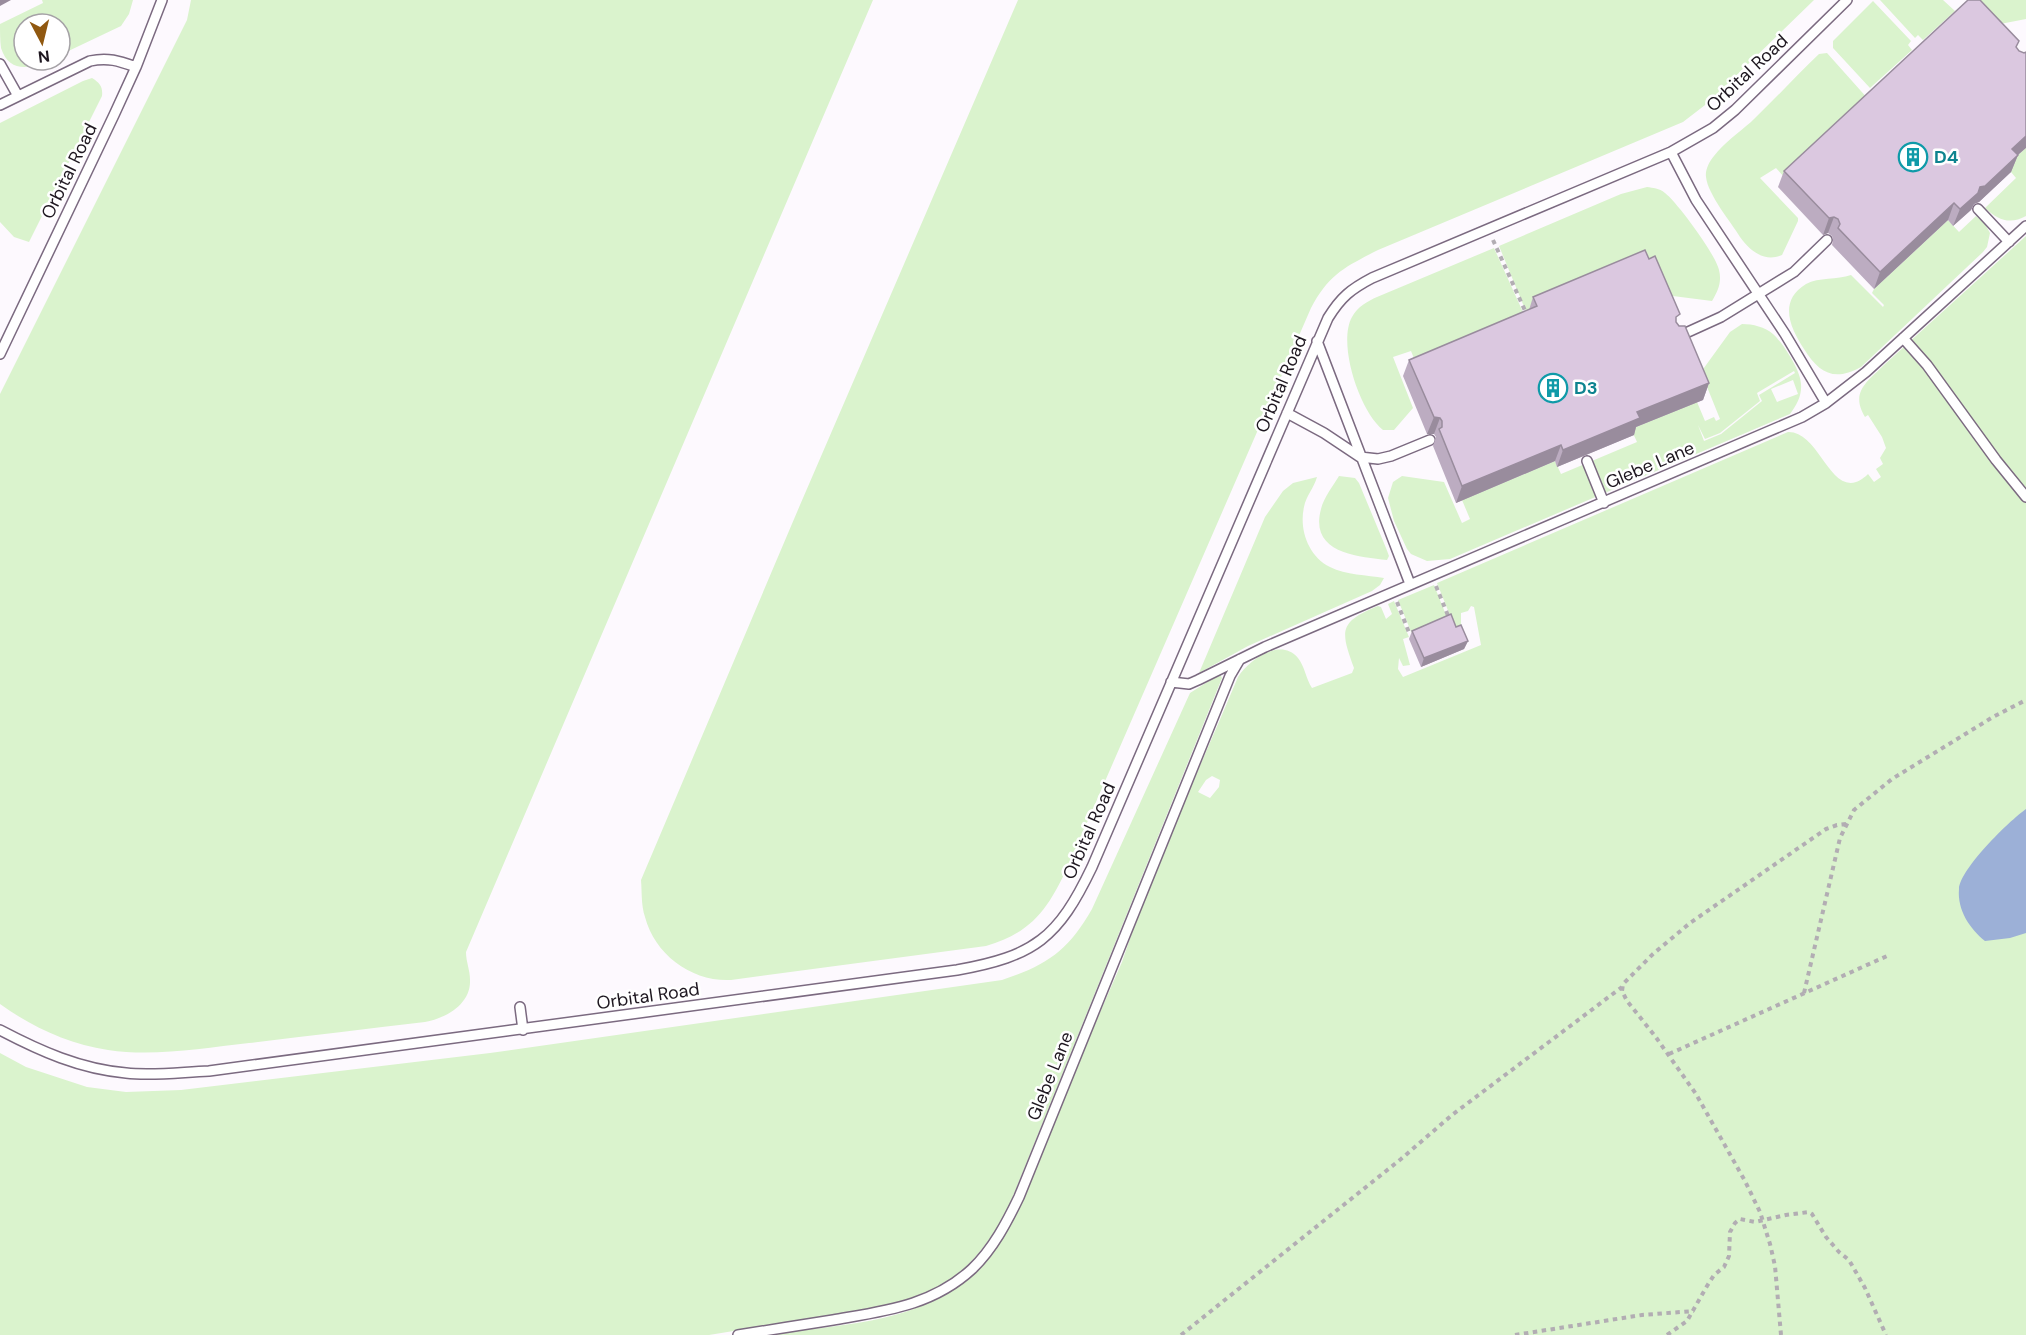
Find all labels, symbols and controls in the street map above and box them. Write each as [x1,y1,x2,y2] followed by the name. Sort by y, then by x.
[12,12,72,72] north arrow
[1701,29,1793,117] street label: Orbital Road
[37,45,51,68] text: N
[35,119,103,223] street label: Orbital Road
[1897,141,1929,173] building icon: D4
[1934,145,1959,169] place label: D4
[1250,332,1312,436] street label: Orbital Road
[1537,372,1569,404] building icon: D3
[1574,376,1598,400] place label: D3
[1602,436,1698,494] street label: Glebe Lane
[1057,779,1121,883] street label: Orbital Road
[595,977,701,1015] street label: Orbital Road
[1021,1028,1079,1124] street label: Glebe Lane

